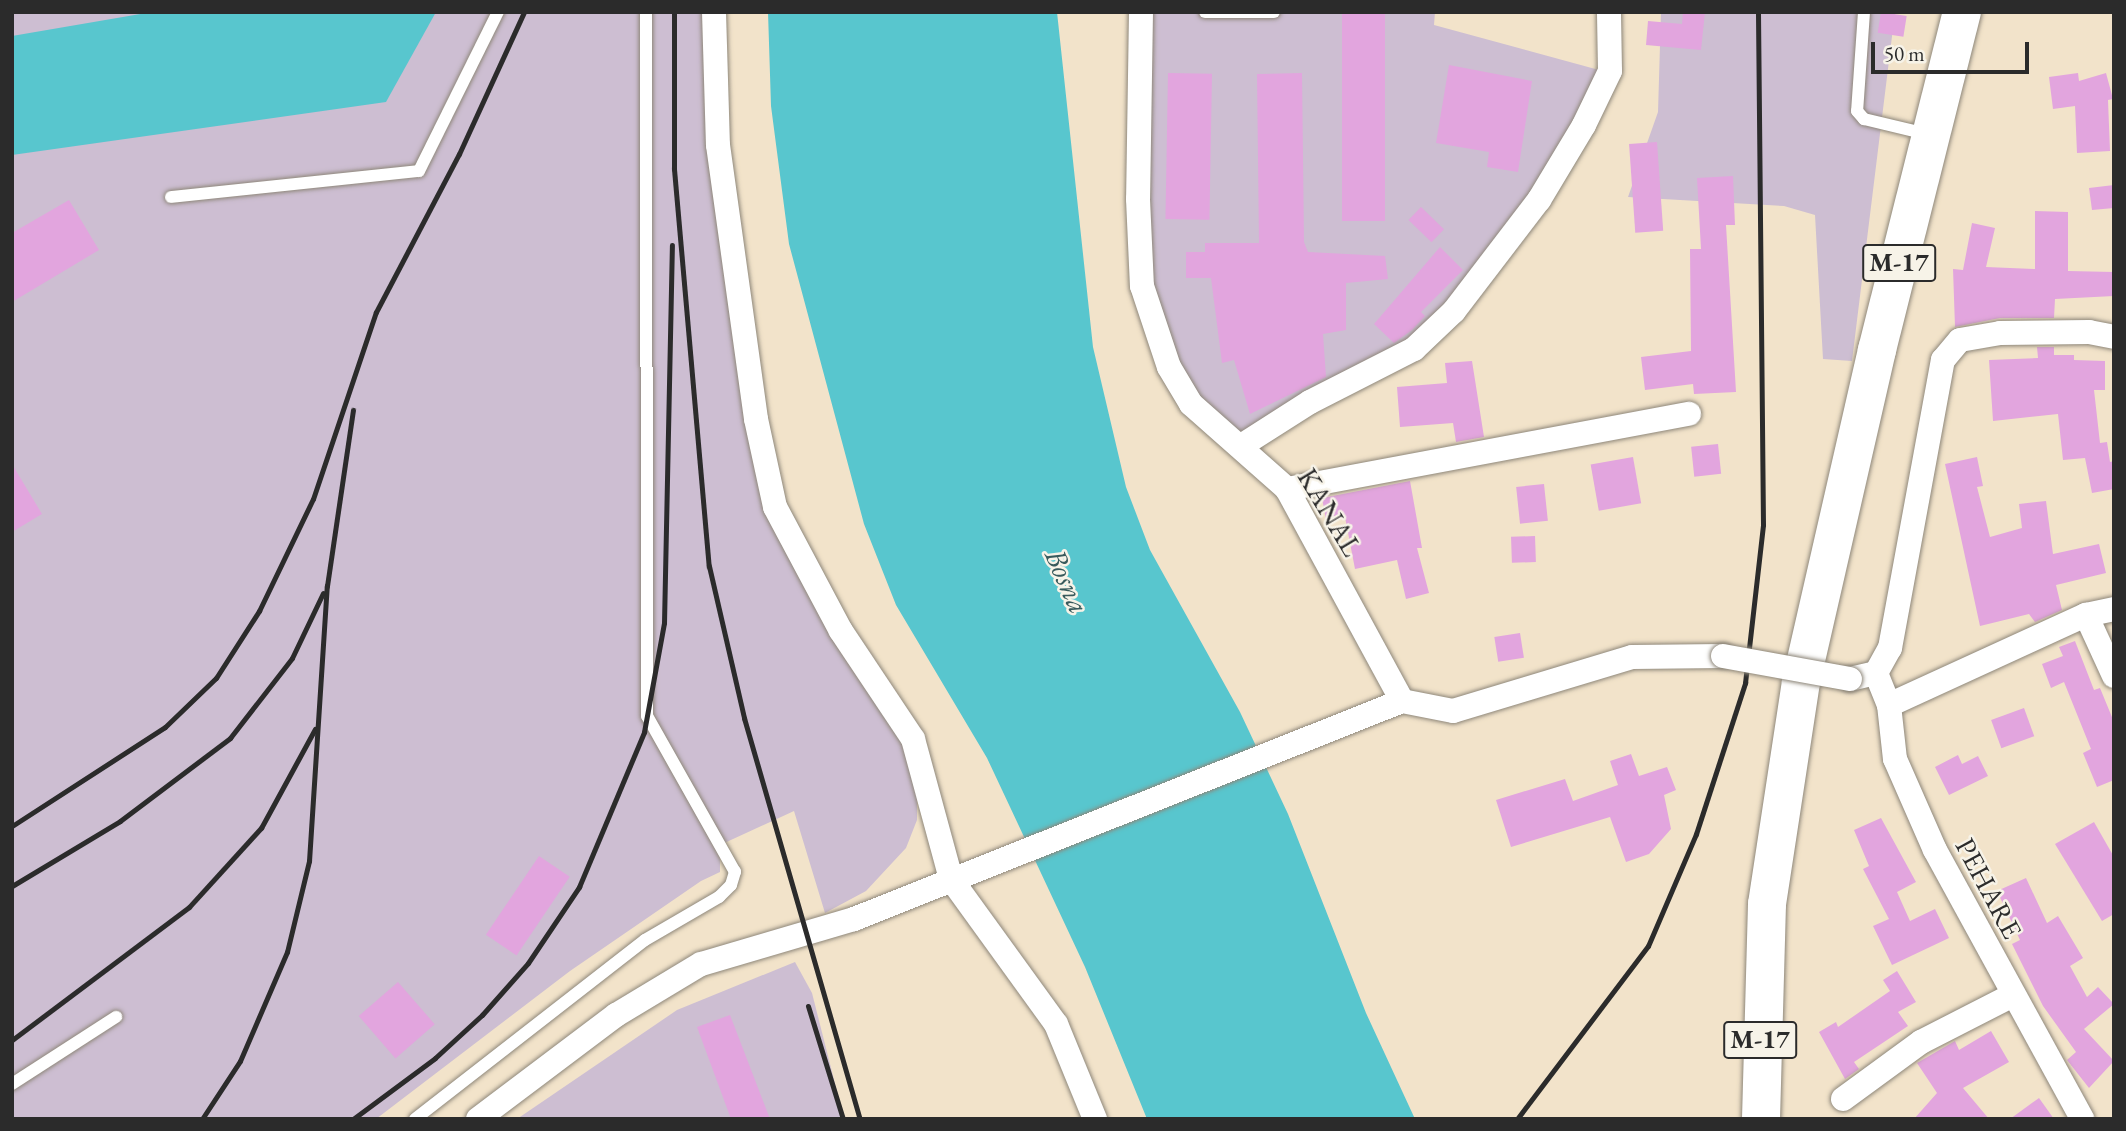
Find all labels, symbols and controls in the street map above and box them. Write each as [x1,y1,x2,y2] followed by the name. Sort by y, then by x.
[1874,28,2032,72] scale bar
[1884,40,1925,67] text: 50 m
[1860,240,1938,286] road number: M-17
[1291,462,1369,562] street label: KANAL
[1037,543,1097,619] water label: Bosna
[1949,832,2029,944] street label: PEHARE
[1722,1018,1798,1063] road number: M-17

